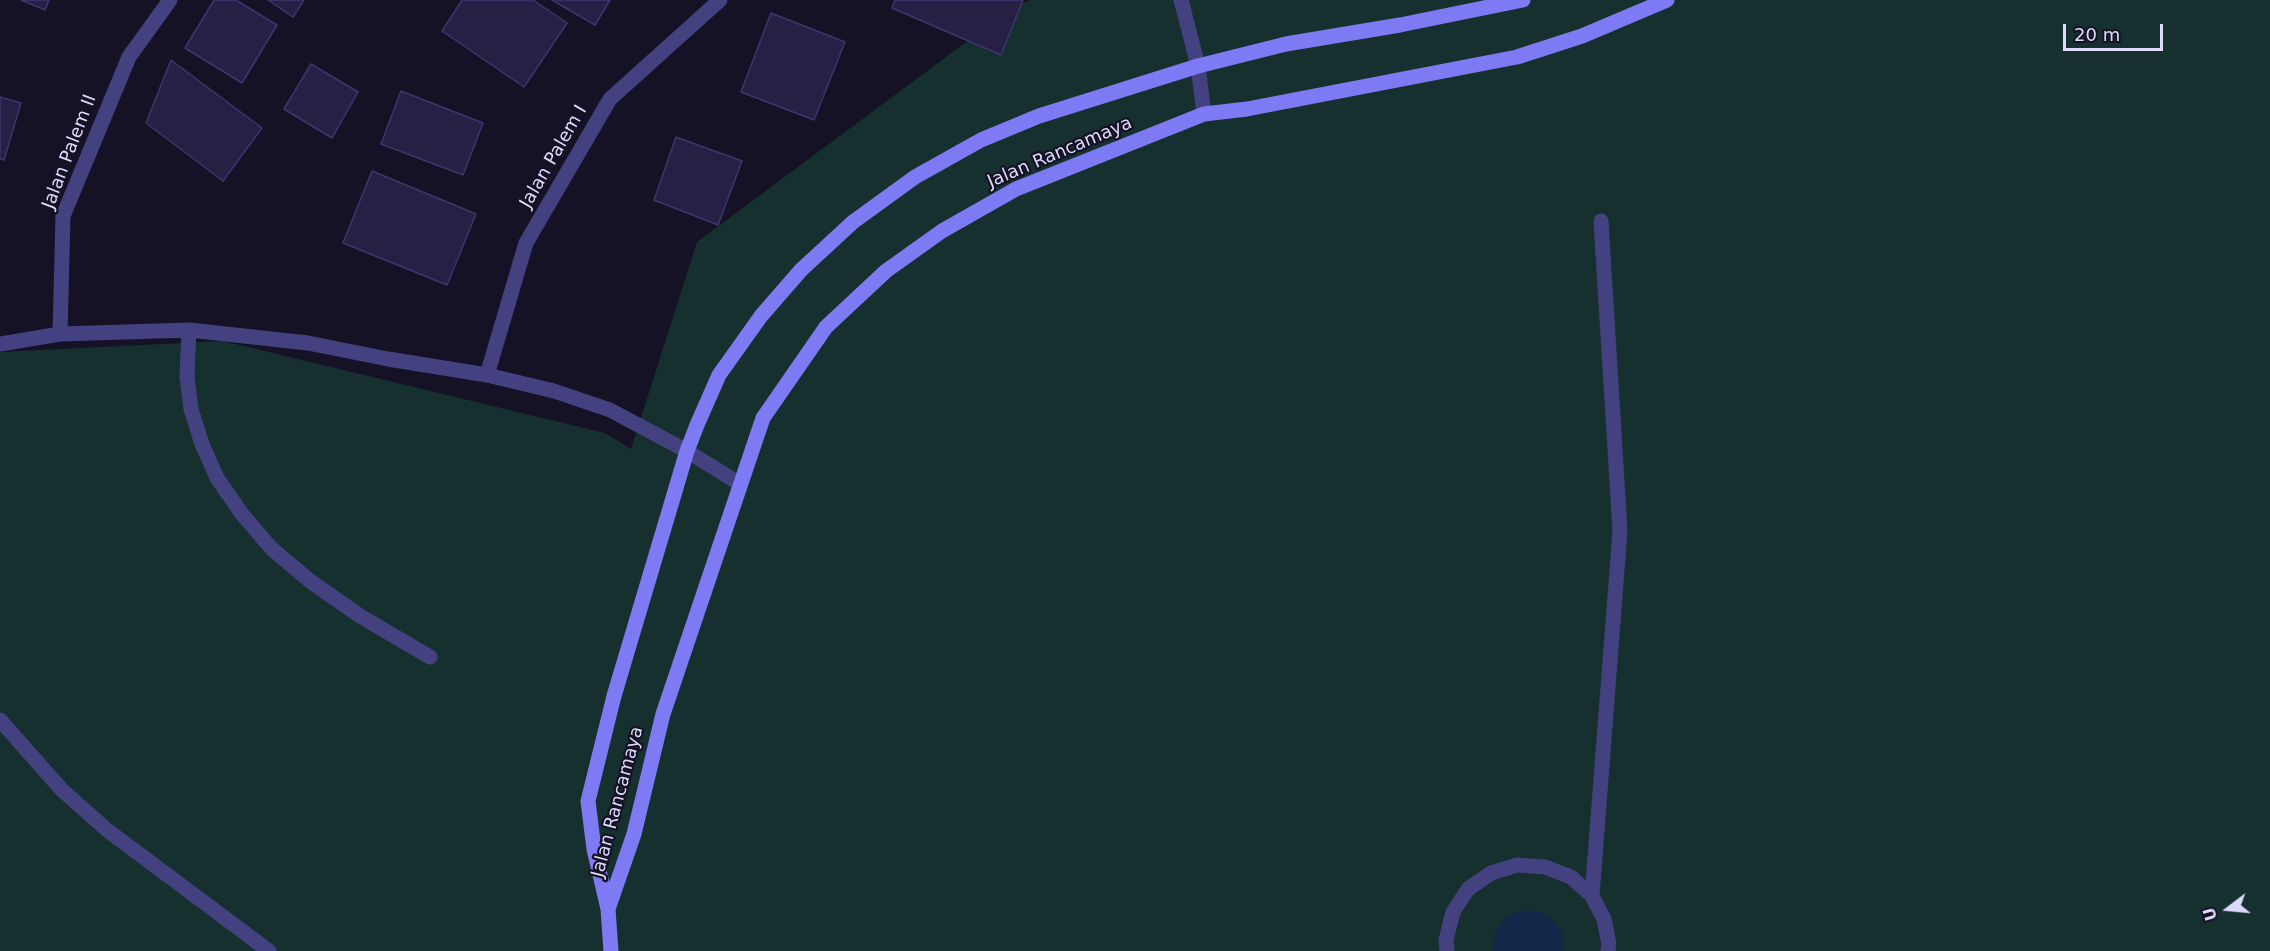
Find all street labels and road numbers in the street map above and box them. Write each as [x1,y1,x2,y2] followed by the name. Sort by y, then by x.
[38,92,102,212] street label: Jalan Palem II
[516,102,592,212] street label: Jalan Palem I
[984,113,1136,193] street label: Jalan Rancamaya
[587,724,649,880] street label: Jalan Rancamaya

